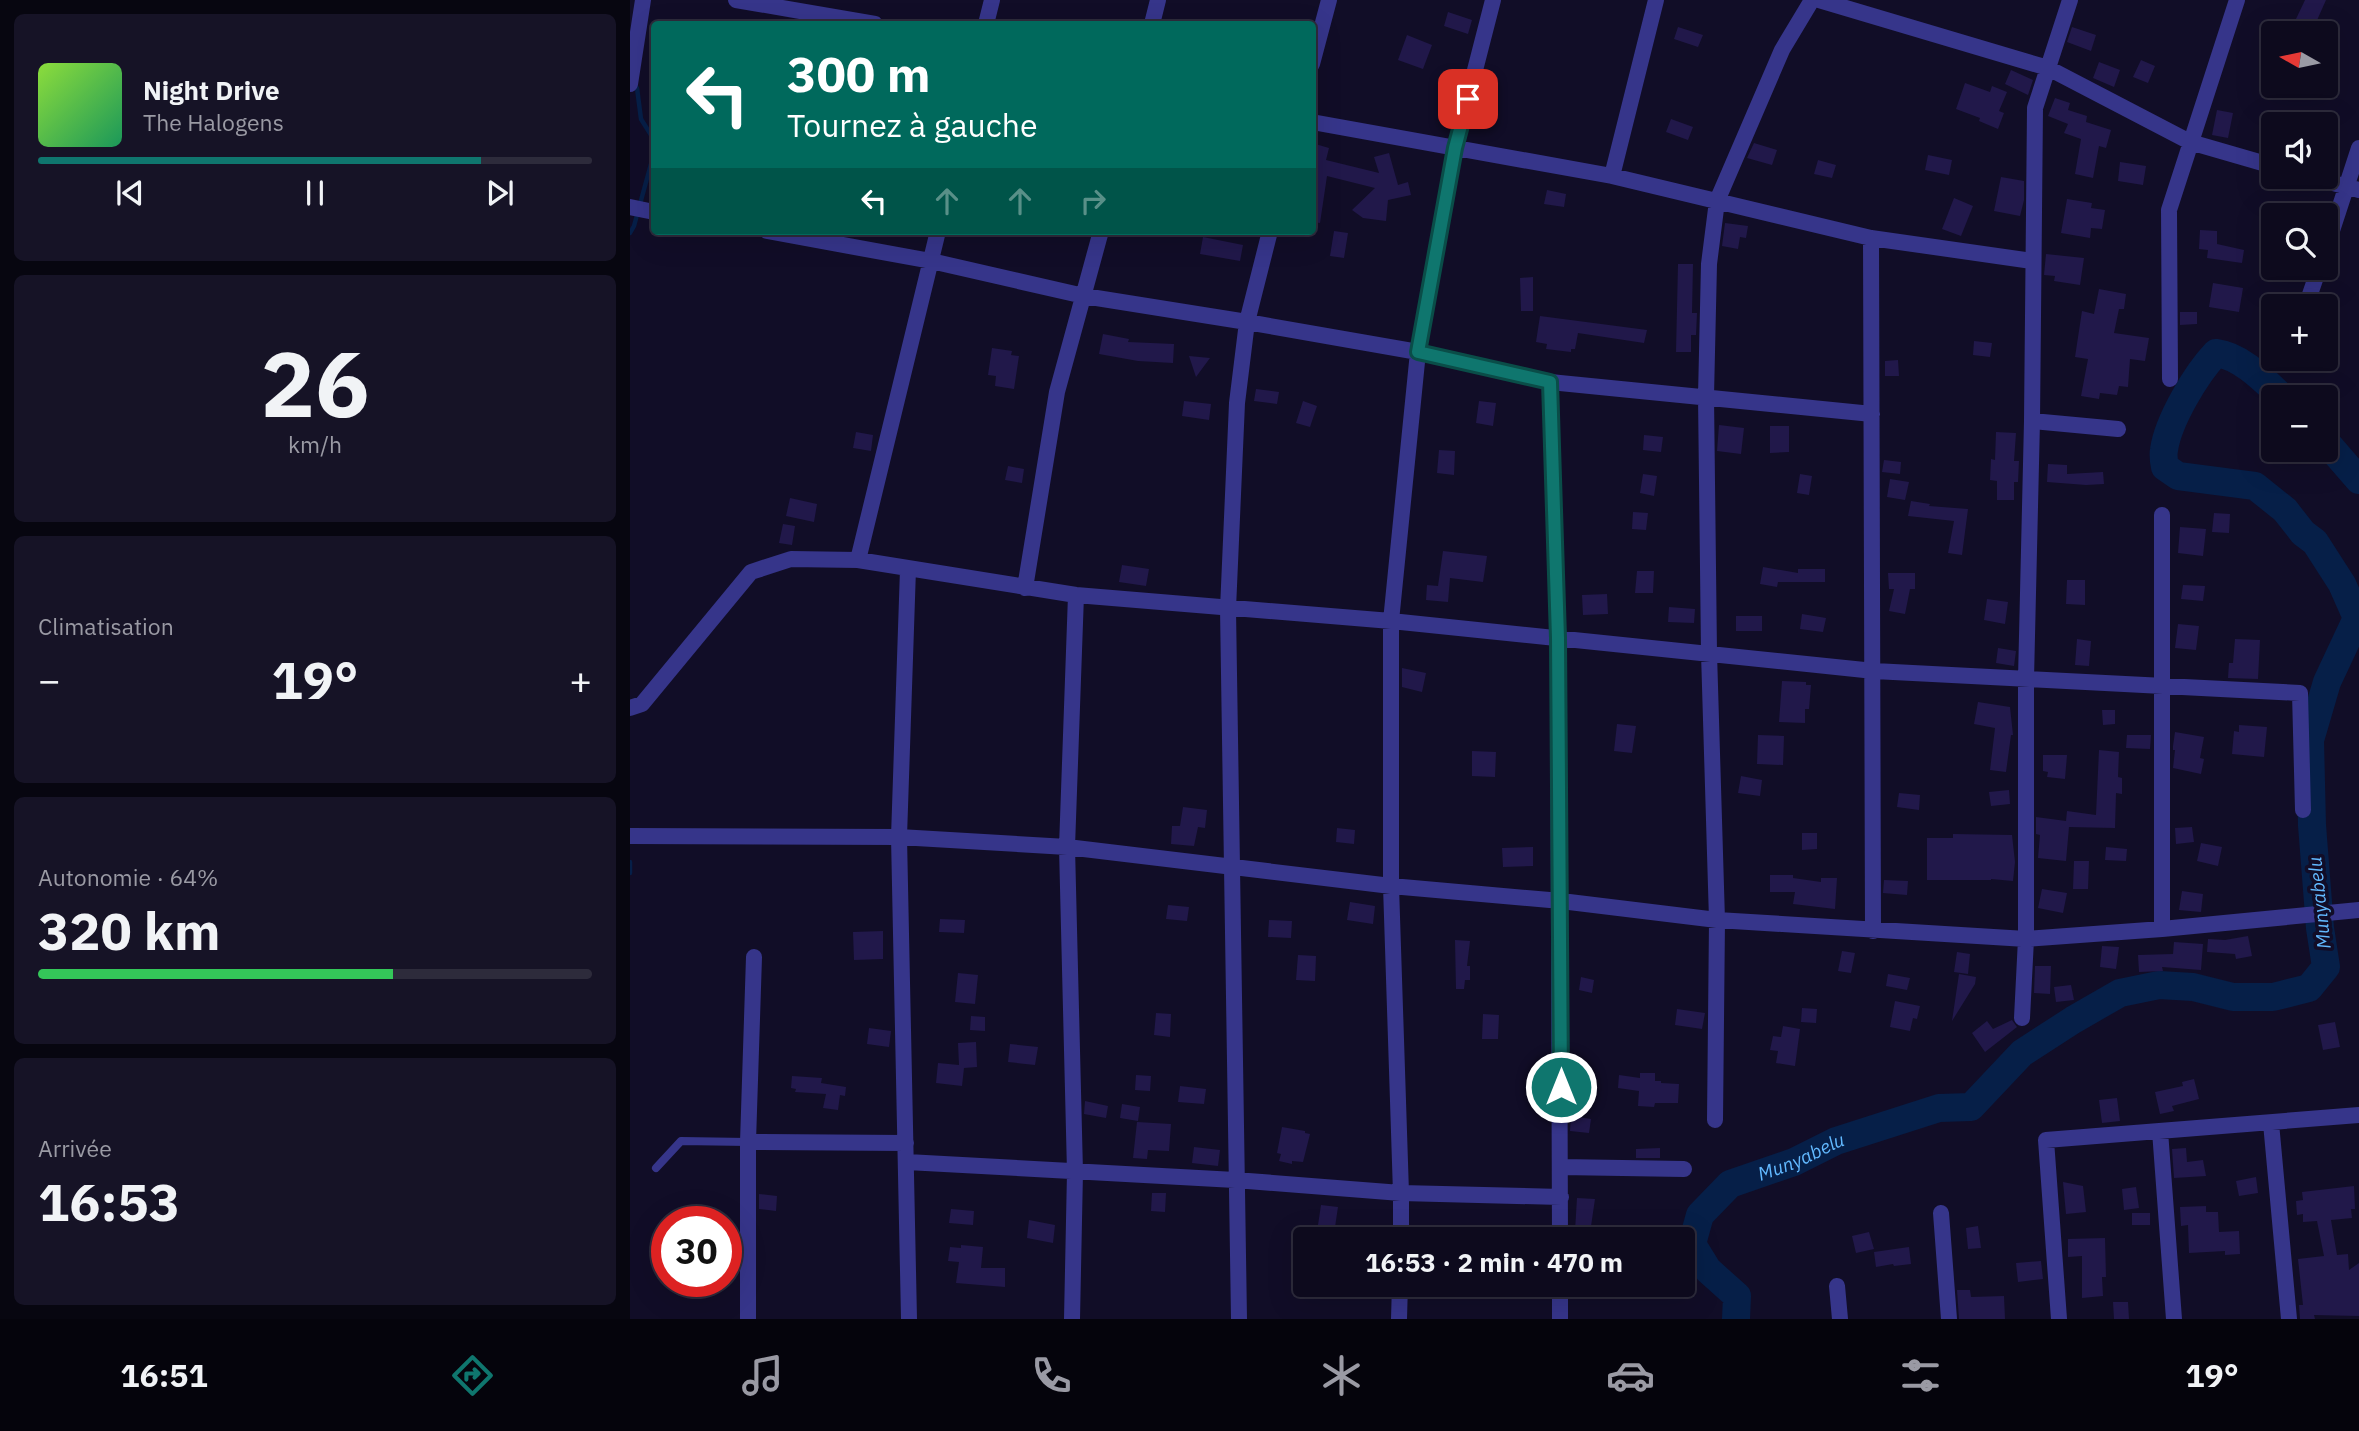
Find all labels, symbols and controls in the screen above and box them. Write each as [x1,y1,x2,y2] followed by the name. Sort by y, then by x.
[2261,21,2338,98] north arrow
[2261,21,2338,462] map controls
[787,42,931,105] text: 300 m
[672,49,763,140] icon: left
[1438,69,1498,129] pin
[143,73,280,107] text: Night Drive
[1449,80,1487,118] icon: arrive
[787,104,1038,146] text: Tournez à gauche
[143,107,284,137] text: The Halogens
[2261,112,2338,189] button: sound
[111,174,149,212] icon: previous
[296,174,334,212] icon: pause
[481,174,519,212] icon: next
[855,182,893,220] icon: left
[928,182,966,220] icon: ahead
[1001,182,1039,220] icon: ahead
[1074,182,1112,220] icon: right
[2261,203,2338,280] button: search
[2261,294,2338,371] button: +
[260,324,370,442] text: 26
[2261,385,2338,462] button: −
[288,429,342,459] text: km/h
[38,611,174,641] text: Climatisation
[272,646,358,713] text: 19°
[38,655,61,704] text: −
[569,655,592,704] text: +
[2302,856,2336,950] water label: Munyabelu
[38,862,218,892] text: Autonomie · 64%
[38,897,220,964] text: 320 km
[1524,1050,1598,1124] position arrow
[1754,1127,1847,1186] water label: Munyabelu
[38,1133,112,1163] text: Arrivée
[38,1168,180,1235] text: 16:53
[651,1206,742,1297] speed limit sign: 30
[1365,1245,1623,1279] text: 16:53 · 2 min · 470 m
[448,1351,497,1400] icon: directions
[738,1351,787,1400] icon: music
[1027,1351,1076,1400] icon: phone
[1317,1351,1366,1400] icon: climate
[1606,1351,1655,1400] icon: car
[1896,1351,1945,1400] icon: filters
[120,1354,208,1396] text: 16:51
[2185,1354,2239,1396] text: 19°

